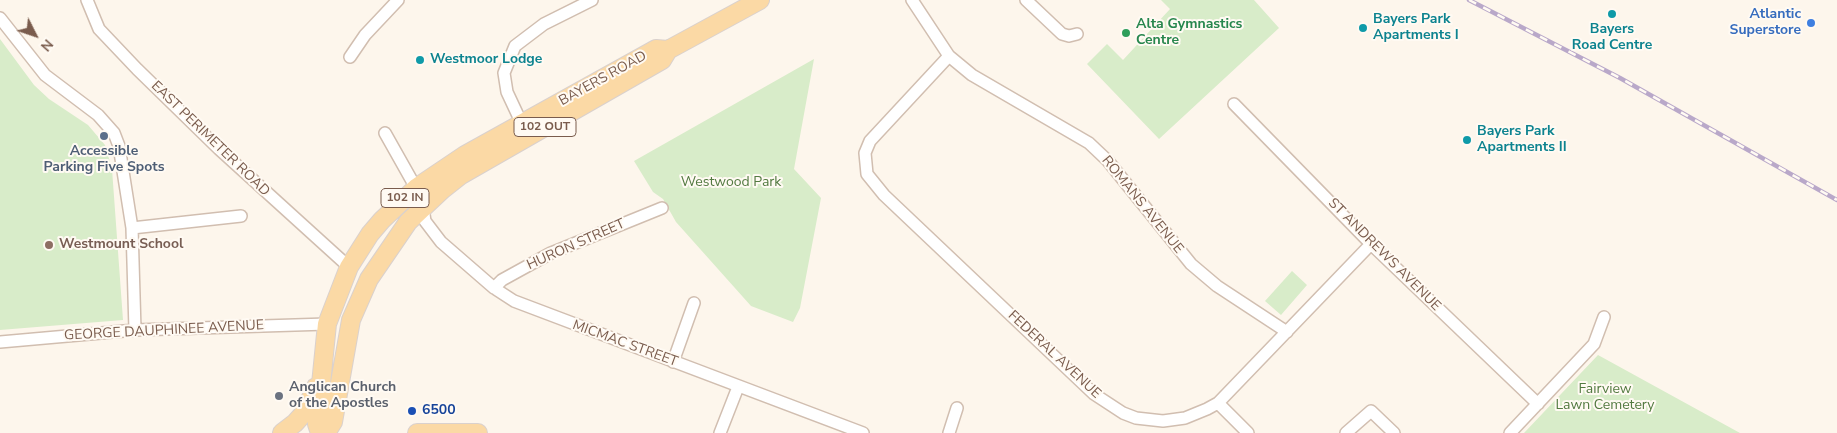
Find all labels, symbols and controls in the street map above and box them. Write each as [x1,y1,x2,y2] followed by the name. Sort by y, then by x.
[1730,7,1801,40] place label: Atlantic Superstore
[1606,8,1618,20] marker: Bayers Road Centre
[10,10,60,60] north arrow
[1373,12,1459,44] place label: Bayers Park Apartments I
[1136,17,1242,49] place label: Alta Gymnastics Centre
[1805,17,1817,29] marker: Atlantic Superstore
[1357,22,1369,34] marker: Bayers Park Apartments I
[1572,22,1652,54] place label: Bayers Road Centre
[1120,27,1132,39] marker: Alta Gymnastics Centre
[36,35,57,55] text: N
[556,48,650,110] street label: BAYERS ROAD
[430,52,542,68] place label: Westmoor Lodge
[414,54,426,66] marker: Westmoor Lodge
[147,78,273,200] street label: EAST PERIMETER ROAD
[514,118,576,136] road number: 102 OUT
[1477,124,1567,156] place label: Bayers Park Apartments II
[98,130,110,142] marker: Accessible Parking Five Spots
[1461,134,1473,146] marker: Bayers Park Apartments II
[44,144,164,176] place label: Accessible Parking Five Spots
[1097,153,1187,257] street label: ROMANS AVENUE
[681,175,781,191] park label: Westwood Park
[381,188,429,208] road number: 102 IN
[1324,195,1444,315] street label: ST ANDREWS AVENUE
[524,216,628,274] street label: HURON STREET
[59,237,183,253] place label: Westmount School
[43,239,55,251] marker: Westmount School
[1004,308,1104,402] street label: FEDERAL AVENUE
[64,317,264,345] street label: GEORGE DAUPHINEE AVENUE
[570,317,680,371] street label: MICMAC STREET
[289,380,396,412] place label: Anglican Church of the Apostles
[1556,382,1654,414] park label: Fairview Lawn Cemetery
[273,390,285,402] marker: Anglican Church of the Apostles
[422,403,456,419] place label: 6500
[406,405,418,417] marker: 6500

